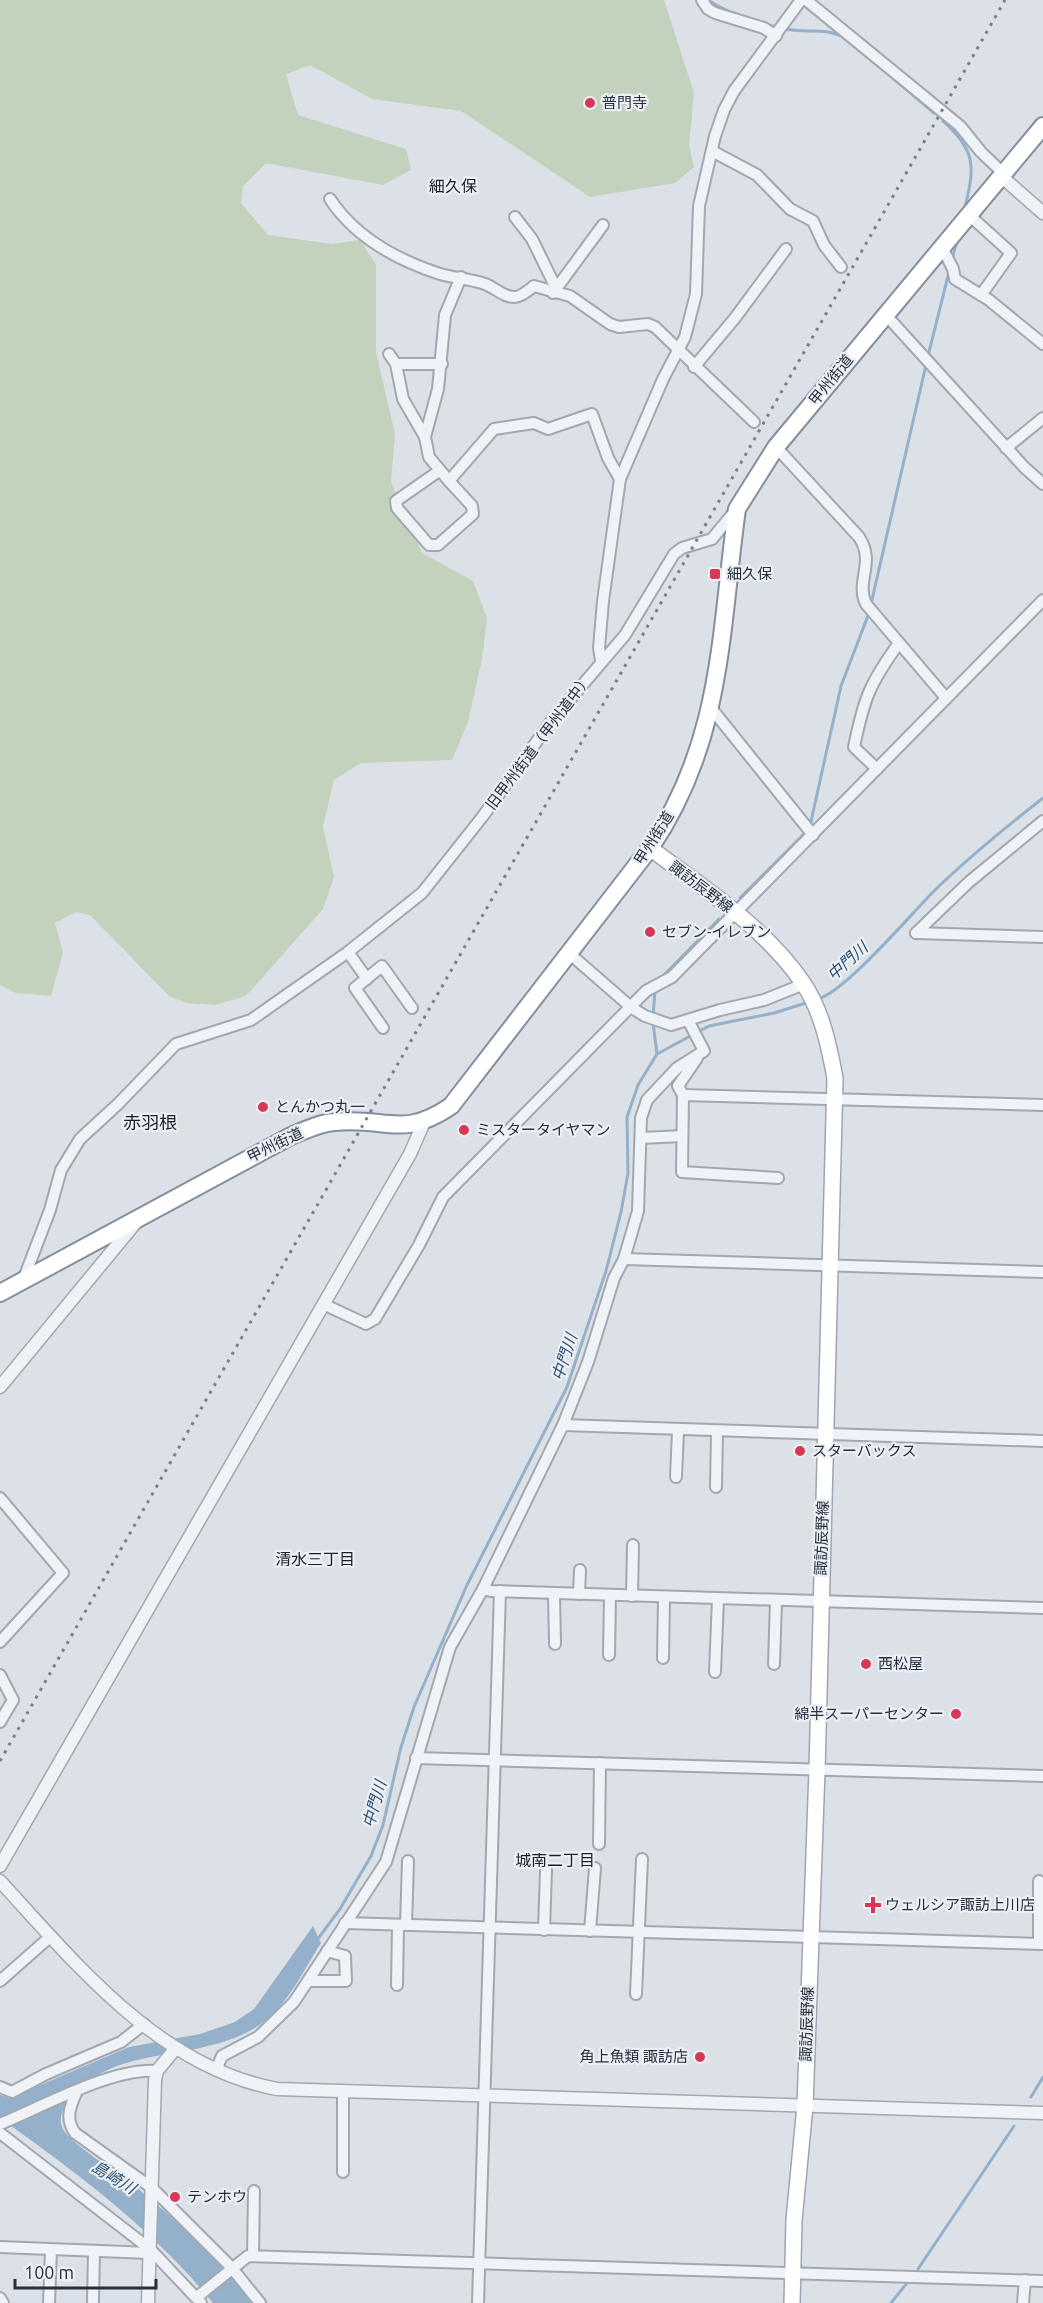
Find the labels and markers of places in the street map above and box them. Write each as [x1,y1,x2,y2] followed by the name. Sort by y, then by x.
[602,94,647,111] place label: 普門寺
[583,96,597,110] marker: 普門寺
[727,565,772,582] place label: 細久保
[708,567,722,581] marker: 細久保
[662,923,771,940] place label: セブン-イレブン
[643,925,657,939] marker: セブン-イレブン
[275,1098,365,1115] place label: とんかつ丸一
[256,1100,270,1114] marker: とんかつ丸一
[476,1121,611,1138] place label: ミスタータイヤマン
[457,1123,471,1137] marker: ミスタータイヤマン
[812,1442,916,1459] place label: スターバックス
[793,1444,807,1458] marker: スターバックス
[878,1655,923,1672] place label: 西松屋
[859,1657,873,1671] marker: 西松屋
[794,1705,944,1722] place label: 綿半スーパーセンター
[949,1707,963,1721] marker: 綿半スーパーセンター
[885,1896,1035,1913] place label: ウェルシア諏訪上川店
[866,1898,880,1912] marker: ウェルシア諏訪上川店
[580,2048,688,2065] place label: 角上魚類 諏訪店
[693,2050,707,2064] marker: 角上魚類 諏訪店
[187,2188,247,2205] place label: テンホウ
[168,2190,182,2204] marker: テンホウ

